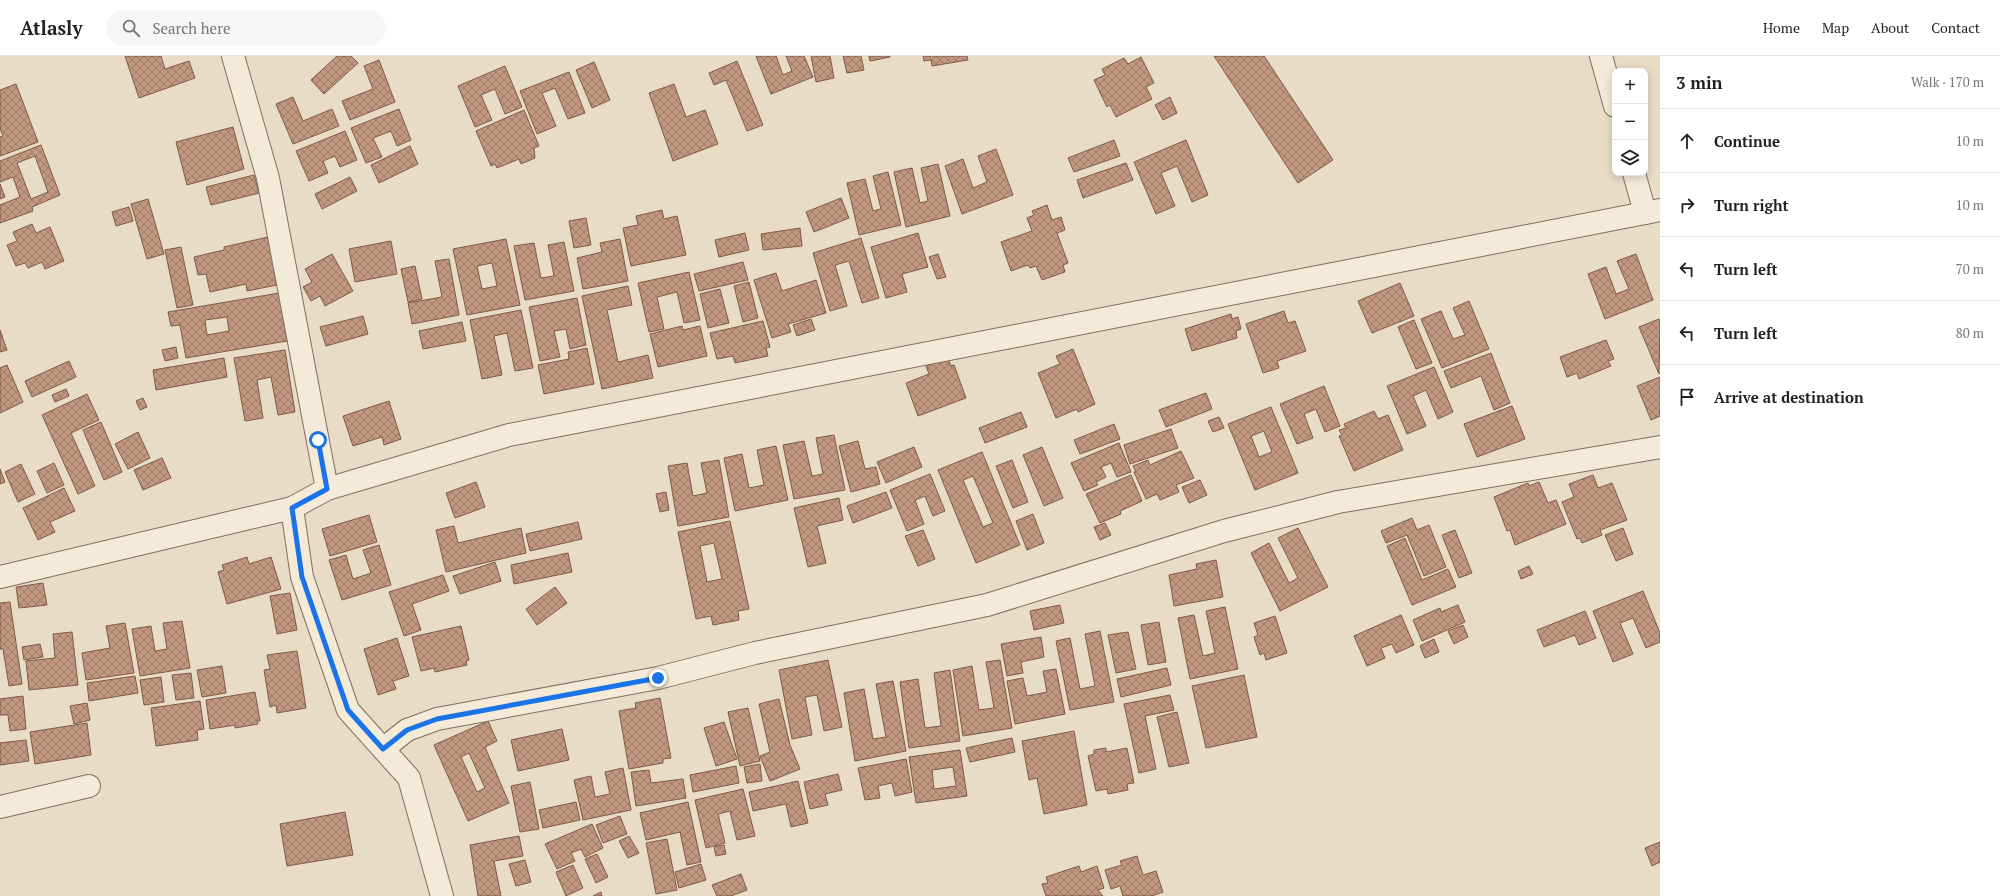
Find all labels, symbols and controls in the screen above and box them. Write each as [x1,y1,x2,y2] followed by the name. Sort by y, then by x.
[106,10,386,46] search box
[20,15,82,40] text: Atlasly
[120,17,142,39] icon: search
[152,18,230,38] text: Search here
[1763,18,1800,37] text: Home
[1822,18,1849,37] text: Map
[1871,18,1909,37] text: About
[1931,18,1980,37] text: Contact
[1612,68,1648,176] map controls
[1612,68,1648,104] button: +
[1676,71,1723,94] text: 3 min
[1911,73,1984,91] text: Walk · 170 m
[1612,104,1648,140] button: −
[1676,130,1698,152] icon: ahead
[1714,131,1780,151] text: Continue
[1956,132,1984,150] text: 10 m
[1612,140,1648,176] button: layers
[1676,194,1698,216] icon: right
[1714,195,1789,215] text: Turn right
[1956,196,1984,214] text: 10 m
[1676,258,1698,280] icon: left
[1714,259,1778,279] text: Turn left
[1956,260,1984,278] text: 70 m
[1676,322,1698,344] icon: left
[1714,323,1778,343] text: Turn left
[1956,324,1984,342] text: 80 m
[1676,386,1698,408] icon: arrive
[1714,387,1864,407] text: Arrive at destination
[309,431,327,449] route start
[649,669,667,687] route end

